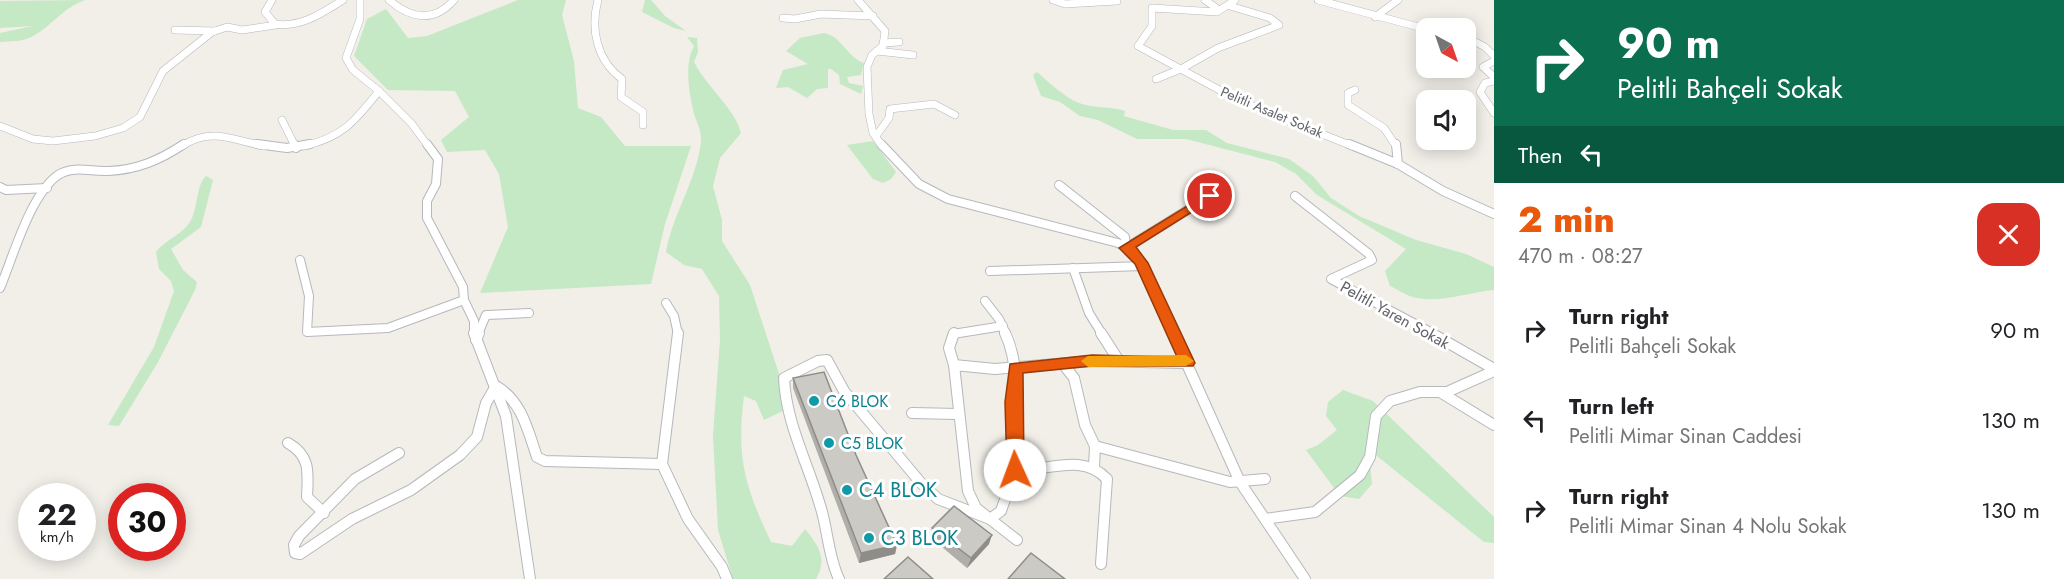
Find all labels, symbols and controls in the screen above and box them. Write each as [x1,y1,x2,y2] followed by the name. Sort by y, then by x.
[1617,13,1720,74] text: 90 m
[1416,18,1476,78] north arrow
[1416,18,1476,150] map controls
[1518,24,1596,102] icon: right
[1617,69,1843,108] text: Pelitli Bahçeli Sokak
[1218,81,1327,143] street label: Pelitli Asalet Sokak
[1416,90,1476,150] button: sound
[1575,138,1608,171] icon: left
[1518,139,1563,171] text: Then
[1184,170,1235,221] pin
[1193,179,1226,212] icon: arrive
[1518,193,1615,245] text: 2 min
[1977,203,2040,266] button: close
[1518,242,1643,271] text: 470 m · 08:27
[1336,275,1455,355] street label: Pelitli Yaren Sokak
[1569,300,1669,332] text: Turn right
[1518,314,1551,347] icon: right
[1990,314,2040,346] text: 90 m
[1569,332,1736,361] text: Pelitli Bahçeli Sokak
[826,390,888,413] place label: C6 BLOK
[1569,390,1654,422] text: Turn left
[807,394,821,408] marker: C6 BLOK
[1518,404,1551,437] icon: left
[1981,404,2040,436] text: 130 m
[1569,422,1802,451] text: Pelitli Mimar Sinan Caddesi
[841,432,903,455] place label: C5 BLOK
[822,436,836,450] marker: C5 BLOK
[983,438,1047,502] position arrow
[859,476,938,505] place label: C4 BLOK
[1569,480,1669,512] text: Turn right
[108,483,186,561] speed limit sign: 30
[840,483,854,497] marker: C4 BLOK
[37,493,77,536] text: 22
[1518,494,1551,527] icon: right
[1981,494,2040,526] text: 130 m
[1569,512,1847,541] text: Pelitli Mimar Sinan 4 Nolu Sokak
[881,524,959,553] place label: C3 BLOK
[40,526,74,548] text: km/h
[862,531,876,545] marker: C3 BLOK

